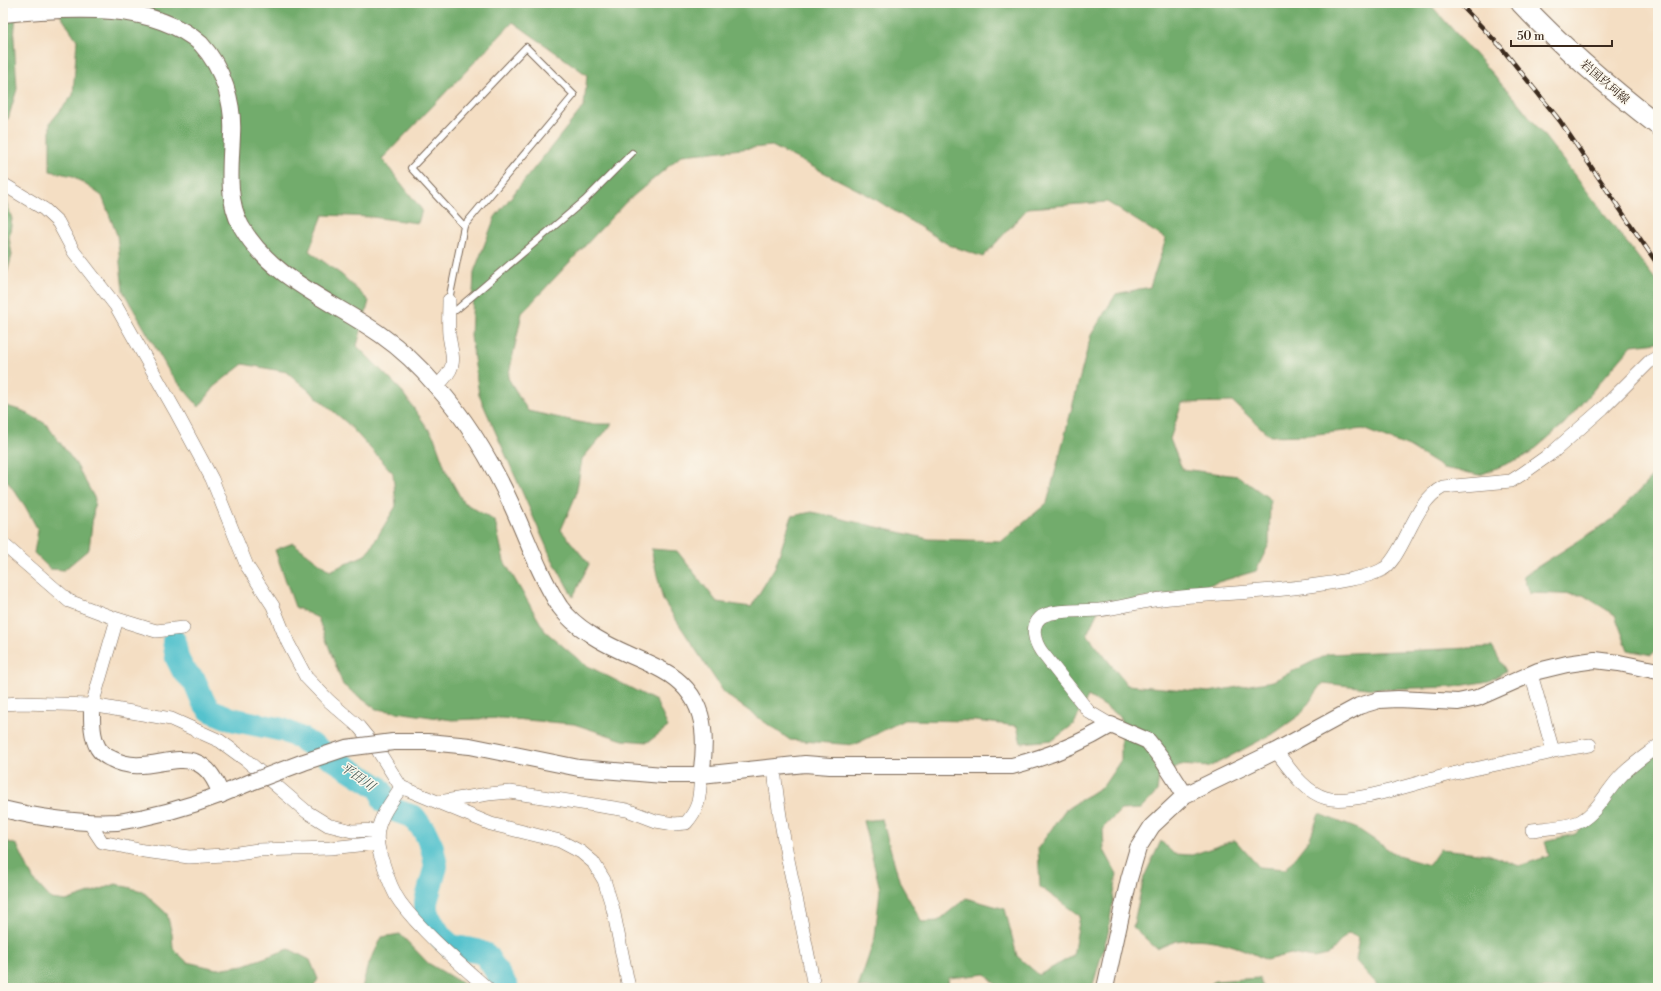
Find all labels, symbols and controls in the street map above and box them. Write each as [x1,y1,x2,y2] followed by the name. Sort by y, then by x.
[1511,22,1612,48] scale bar
[1517,29,1545,44] text: 50 m
[1577,57,1632,108] street label: 岩国玖珂線
[337,759,380,796] water label: 平田川

